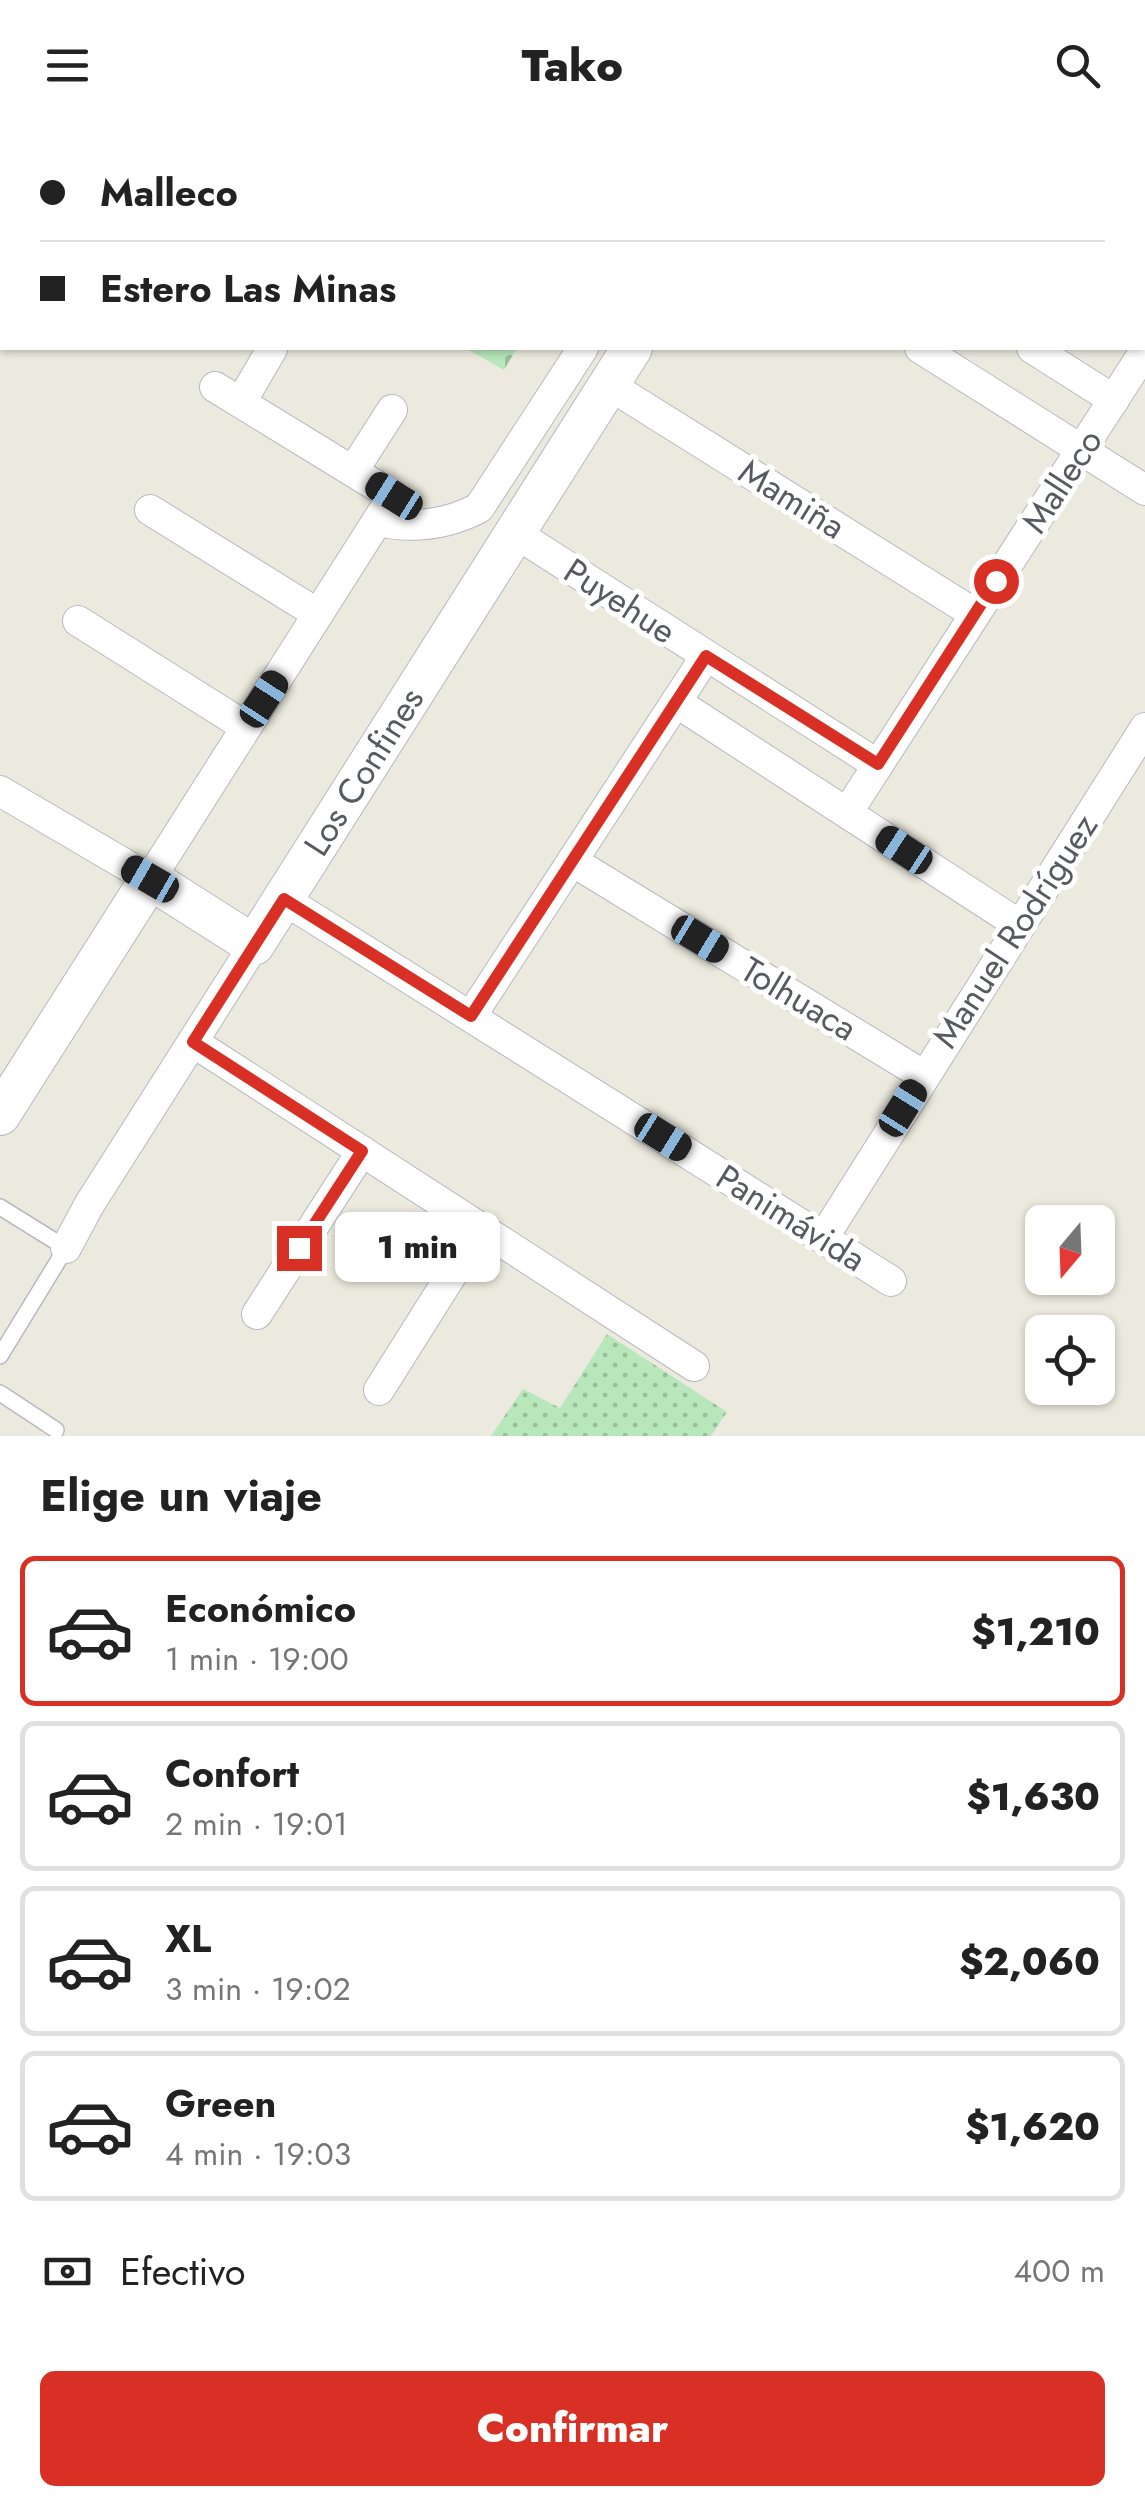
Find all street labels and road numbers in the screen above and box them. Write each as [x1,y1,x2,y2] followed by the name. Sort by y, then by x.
[1010,419,1114,543] street label: Malleco
[729,447,855,551] street label: Mamiña
[554,546,686,656] street label: Puyehue
[292,678,436,866] street label: Los Confines
[920,804,1110,1058] street label: Manuel Rodríguez
[732,945,866,1053] street label: Tolhuaca
[707,1152,875,1284] street label: Panimávida

